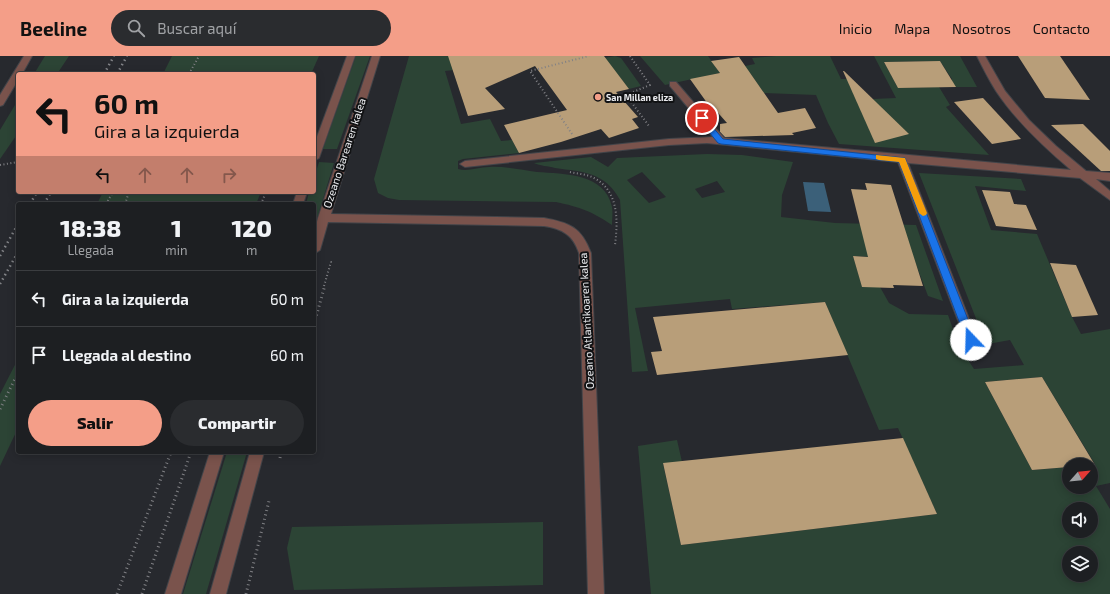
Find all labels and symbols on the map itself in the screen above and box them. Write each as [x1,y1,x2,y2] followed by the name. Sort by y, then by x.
[593,92,603,102] marker: San Millan eliza
[606,92,673,103] place label: San Millan eliza
[320,96,368,210] street label: Ozeano Barearen kalea
[685,101,719,135] pin
[576,252,596,390] street label: Ozeano Atlantikoaren kalea
[950,319,992,361] position arrow
[1062,458,1098,494] north arrow

